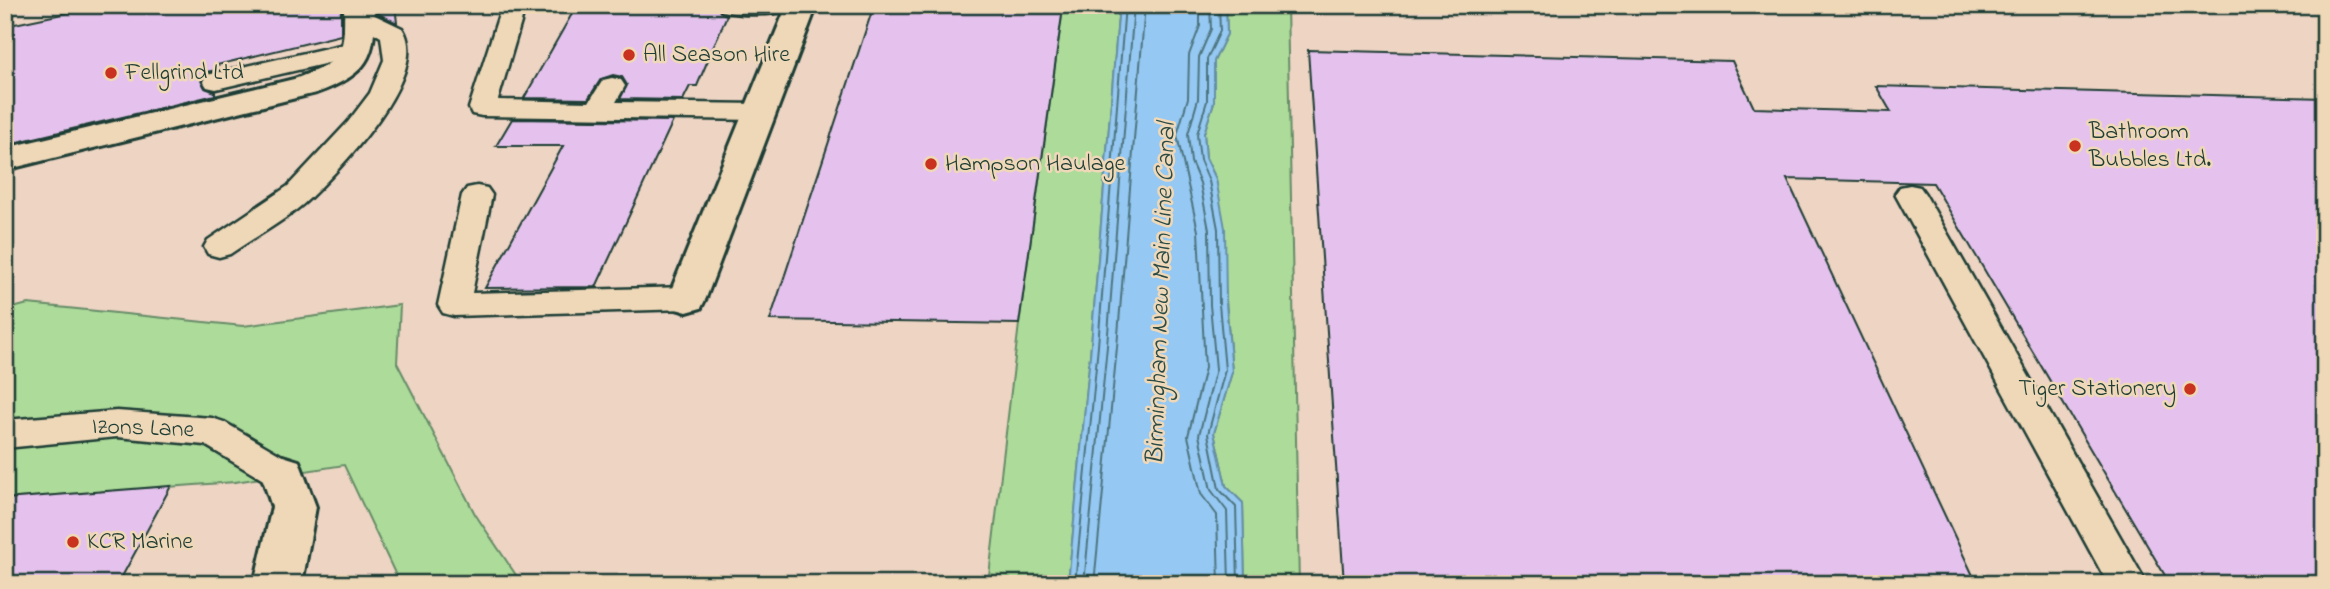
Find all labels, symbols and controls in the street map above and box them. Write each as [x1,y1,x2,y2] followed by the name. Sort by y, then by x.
[643,38,790,73] place label: All Season Hire
[621,47,637,63] marker: All Season Hire
[124,56,244,91] place label: Fellgrind Ltd
[103,65,119,81] marker: Fellgrind Ltd
[2088,115,2211,178] place label: Bathroom Bubbles Ltd.
[1137,119,1187,466] water label: Birmingham New Main Line Canal
[2067,138,2083,154] marker: Bathroom Bubbles Ltd.
[945,147,1125,182] place label: Hampson Haulage
[923,156,939,172] marker: Hampson Haulage
[2018,372,2176,408] place label: Tiger Stationery
[2182,381,2198,397] marker: Tiger Stationery
[91,410,195,448] street label: Izons Lane
[87,525,193,560] place label: KCR Marine
[65,534,81,550] marker: KCR Marine

